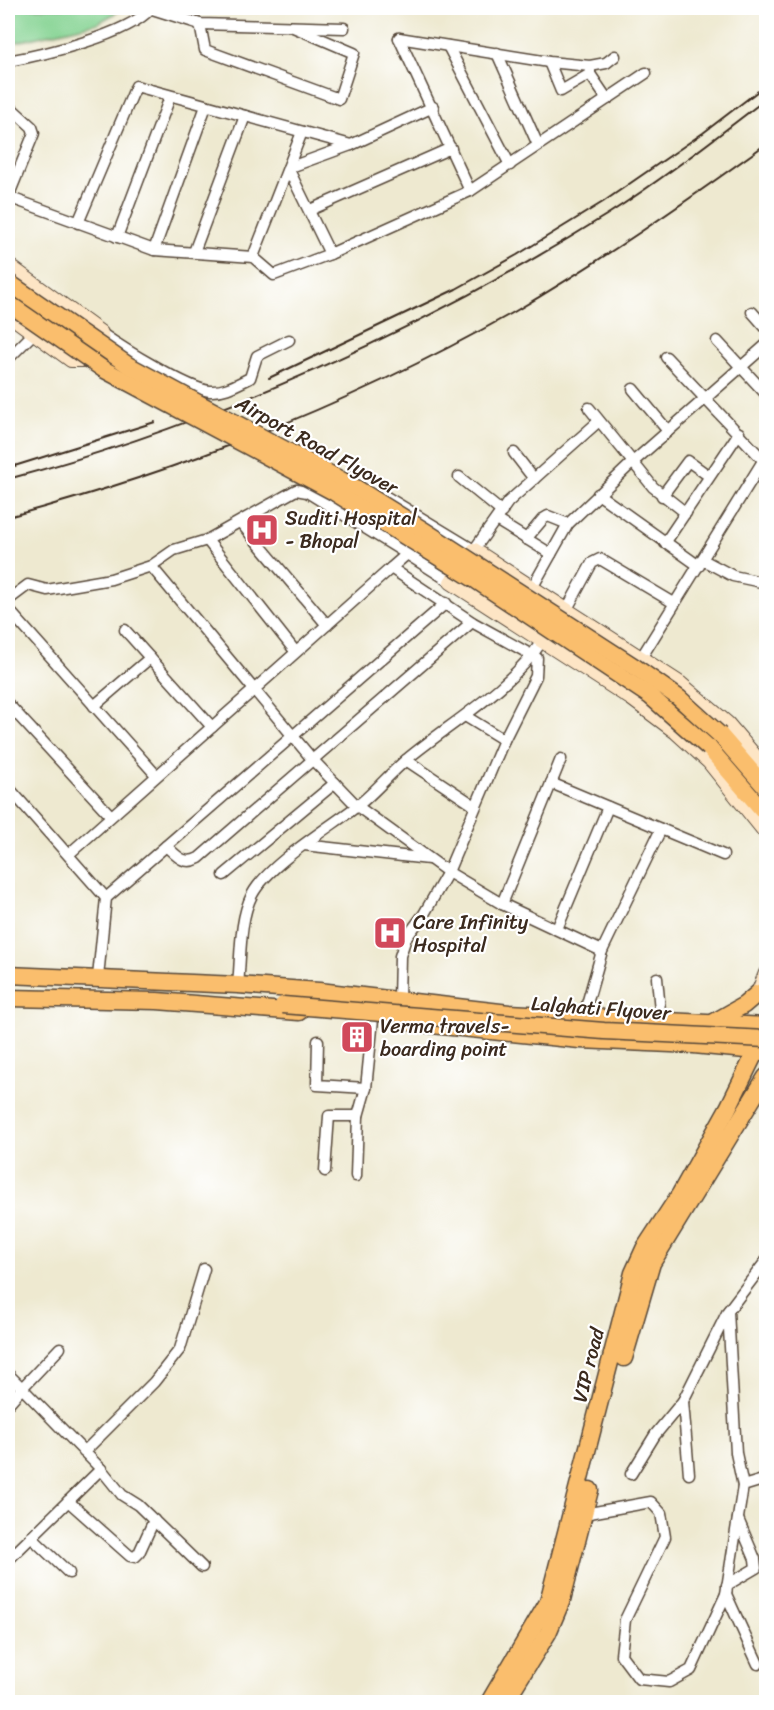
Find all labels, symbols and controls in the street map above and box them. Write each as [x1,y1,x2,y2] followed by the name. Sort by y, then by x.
[228,386,405,505] street label: Airport Road Flyover
[285,501,417,559] place label: Suditi Hospital - Bhopal
[244,512,280,548] hospital icon: Suditi Hospital - Bhopal
[413,905,529,963] place label: Care Infinity Hospital
[372,915,408,951] hospital icon: Care Infinity Hospital
[530,986,674,1031] street label: Lalghati Flyover
[380,1009,509,1067] place label: Verma travels- boarding point
[339,1019,375,1055] building icon: Verma travels- boarding point
[562,1323,615,1406] street label: VIP road

